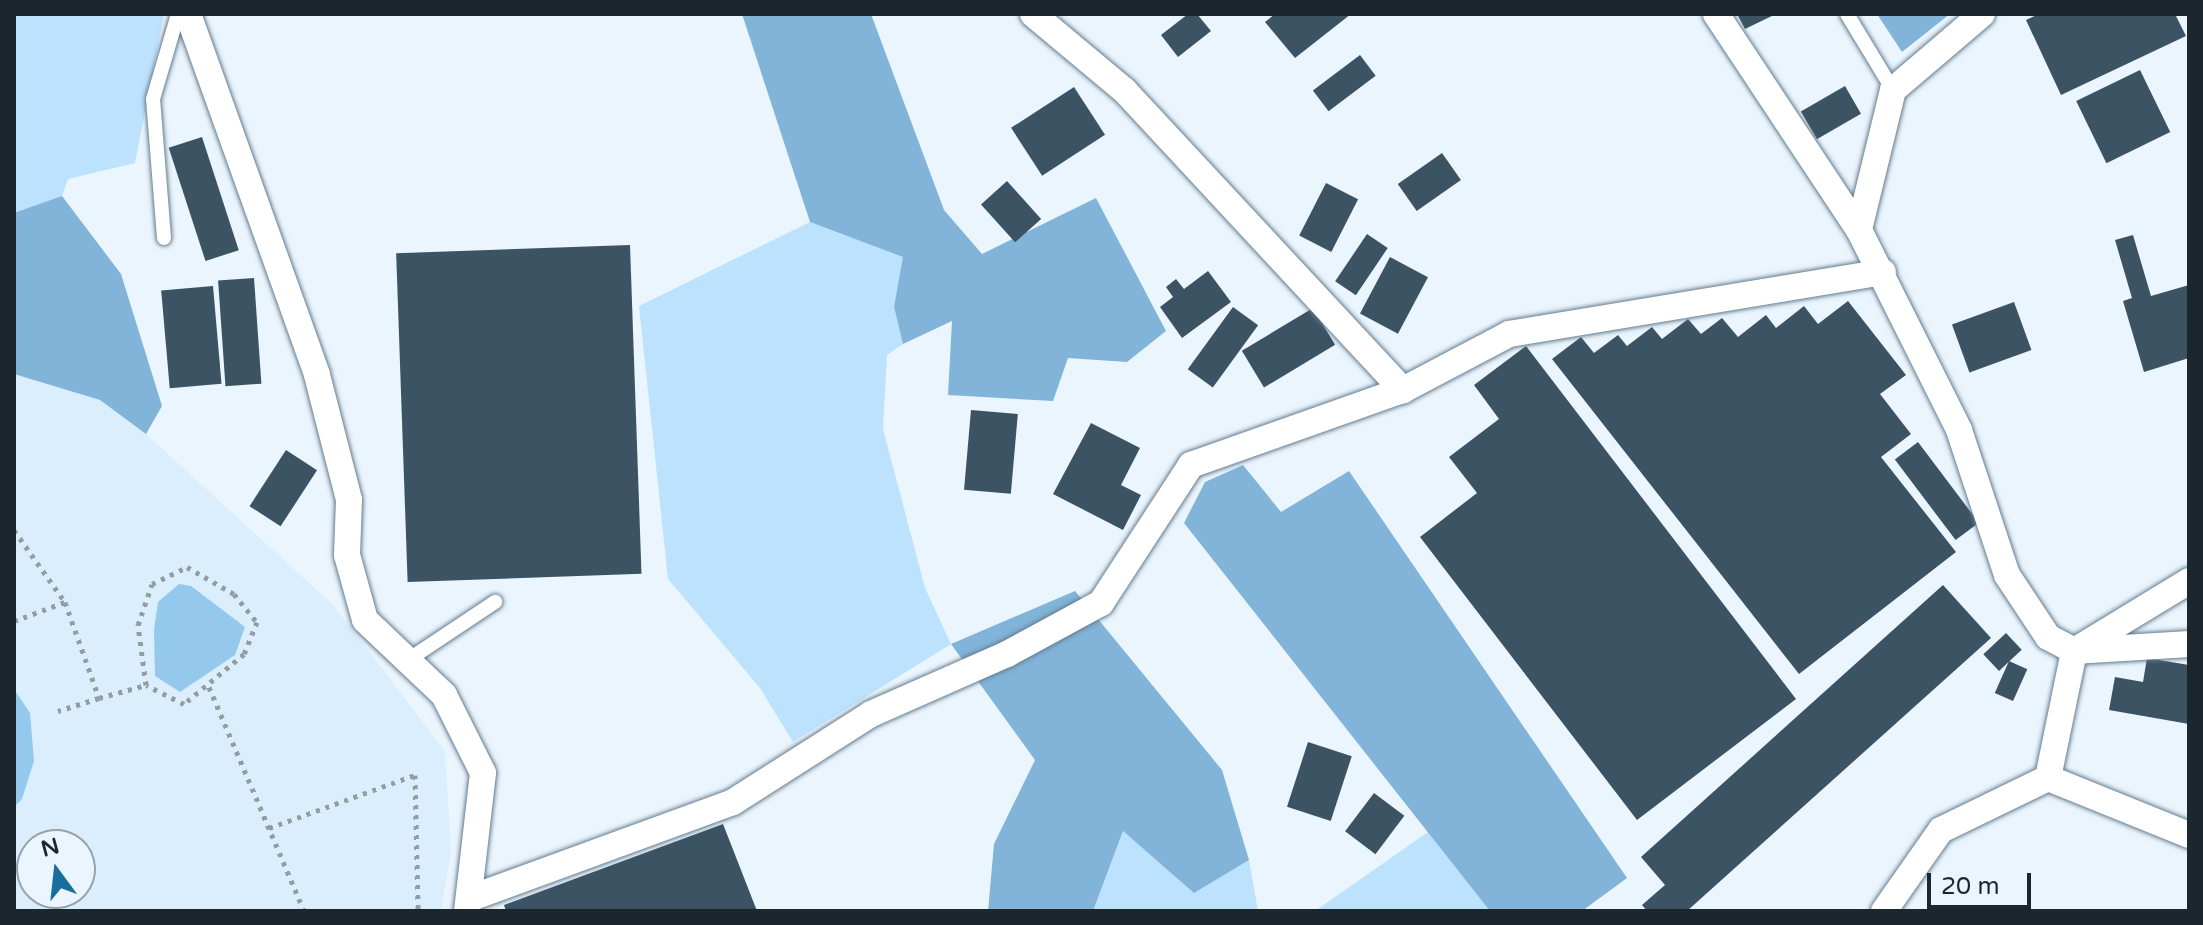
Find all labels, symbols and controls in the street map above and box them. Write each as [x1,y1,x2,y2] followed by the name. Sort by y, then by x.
[16,829,96,909] north arrow
[38,833,62,863] text: N
[1931,857,2035,907] scale bar
[1941,872,1999,901] text: 20 m

